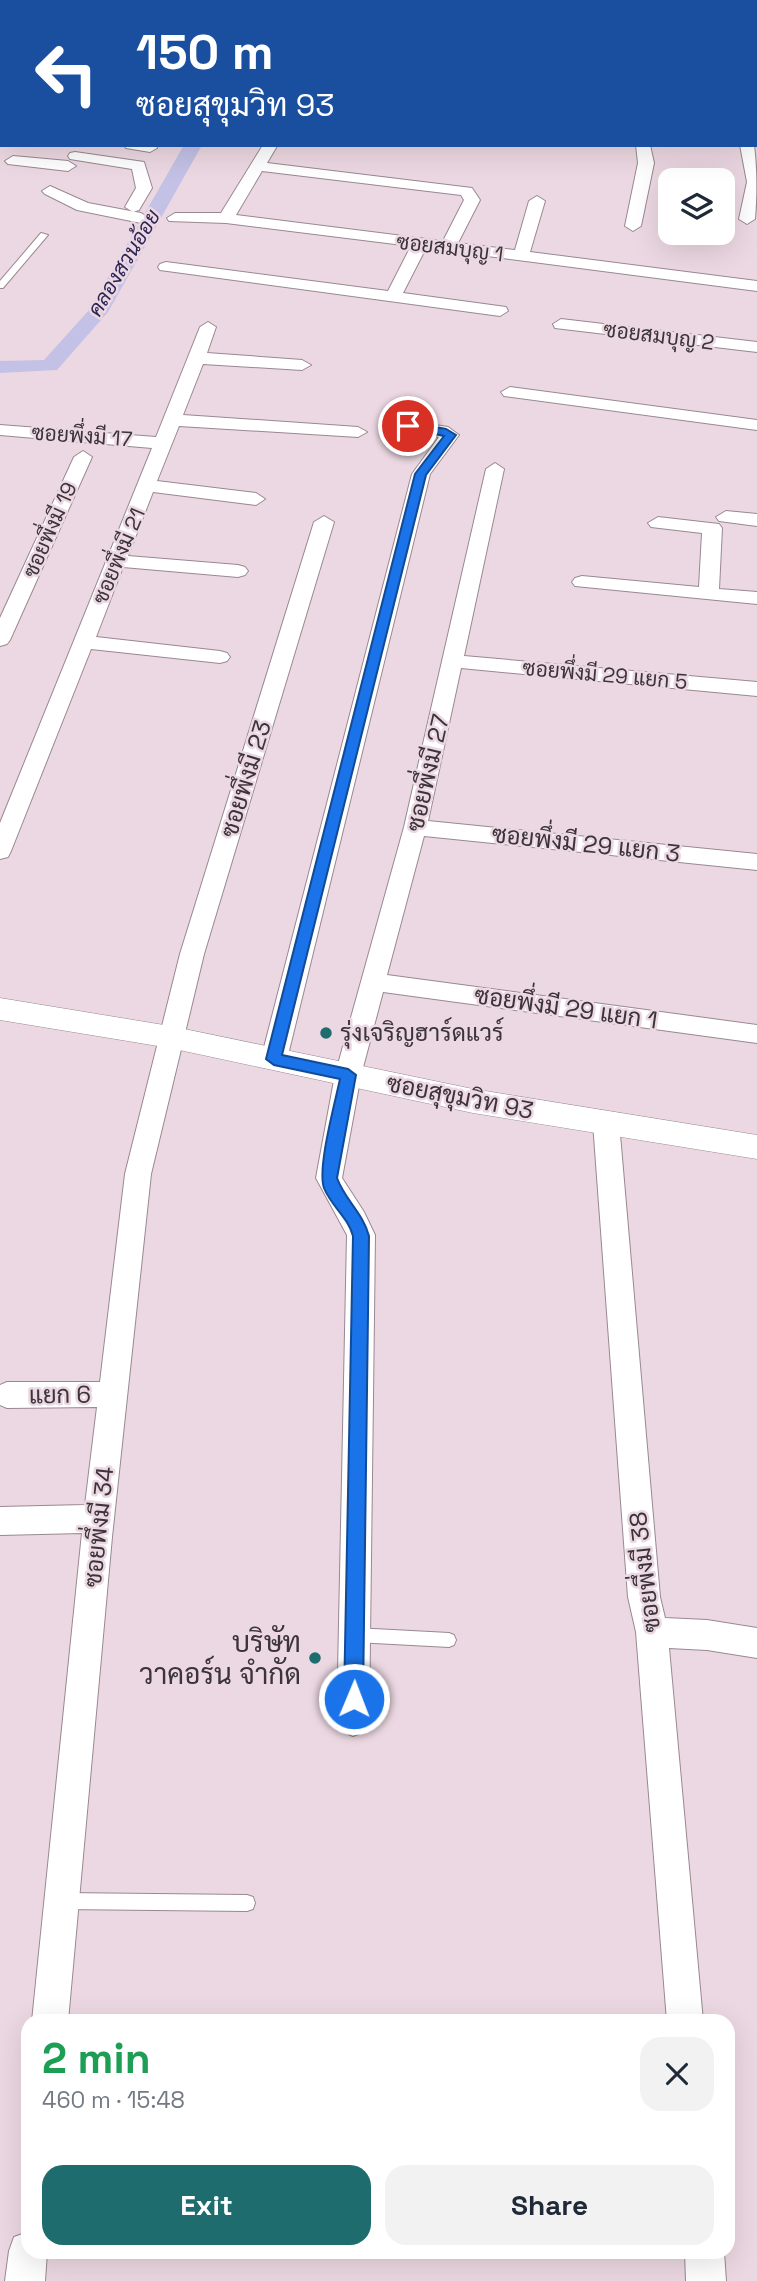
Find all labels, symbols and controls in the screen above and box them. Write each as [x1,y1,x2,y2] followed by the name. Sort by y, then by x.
[136,21,274,83] text: 150 m
[21,28,112,119] icon: left
[136,85,335,125] text: ซอยสุขุมวิท 93
[658,168,735,245] map controls
[658,168,735,245] button: layers
[81,204,166,321] water label: คลองสวนอ้อย
[395,228,505,268] street label: ซอยสมบุญ 1
[602,315,716,357] street label: ซอยสมบุญ 2
[378,396,438,456] pin
[389,407,427,445] icon: arrive
[31,413,134,452] street label: ซอยพึ่งมี 17
[11,475,83,582] street label: ซอยพึ่งมี 19
[81,501,151,608] street label: ซอยพึ่งมี 21
[522,648,689,695] street label: ซอยพึ่งมี 29 แยก 5
[394,710,456,835] street label: ซอยพึ่งมี 27
[208,715,278,841] street label: ซอยพึ่งมี 23
[490,813,682,869] street label: ซอยพึ่งมี 29 แยก 3
[473,974,660,1036] street label: ซอยพึ่งมี 29 แยก 1
[340,1017,504,1049] place label: รุ่งเจริญฮาร์ดแวร์
[318,1025,334,1041] marker: รุ่งเจริญฮาร์ดแวร์
[384,1067,536,1127] street label: ซอยสุขุมวิท 93
[29,1378,91,1411] street label: แยก 6
[72,1465,120,1589] street label: ซอยพึ่งมี 34
[617,1510,667,1635] street label: ซอยพึ่งมี 38
[139,1624,301,1692] place label: บริษัท วาคอร์น จำกัด
[307,1650,323,1666] marker: บริษัท วาคอร์น จำกัด
[317,1662,391,1736] position arrow
[42,2032,151,2085] text: 2 min
[640,2037,714,2111] button: close
[42,2085,185,2115] text: 460 m · 15:48
[42,2165,371,2245] button: Exit
[385,2165,714,2245] button: Share

